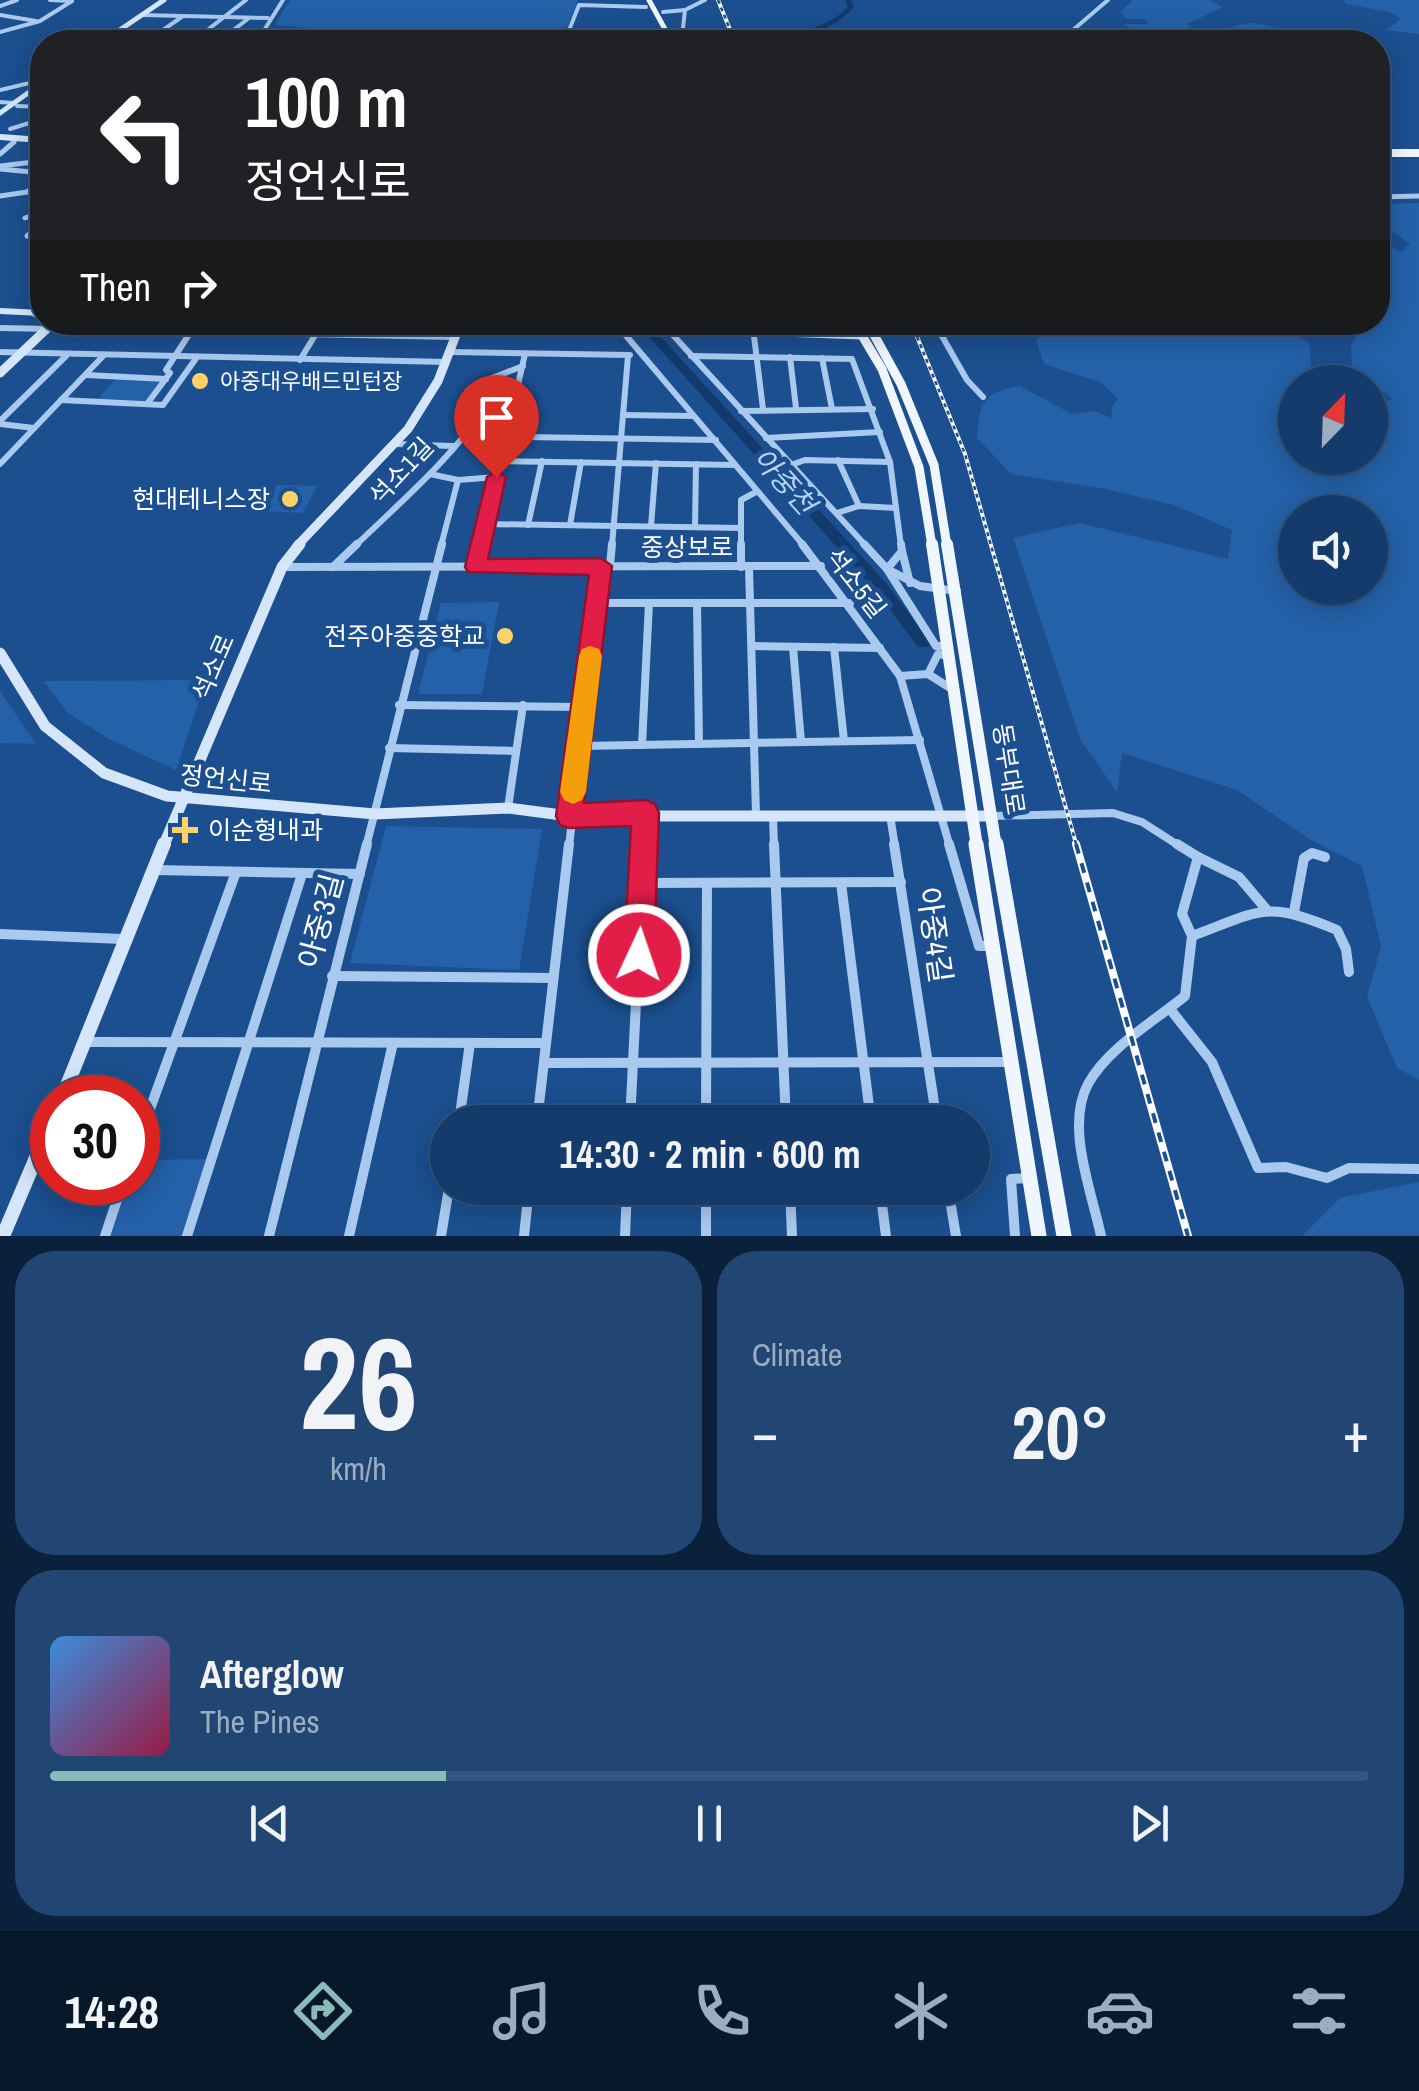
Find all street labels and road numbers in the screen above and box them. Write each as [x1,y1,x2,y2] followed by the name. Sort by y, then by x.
[361,430,441,512] street label: 석소1길
[641,530,733,564] street label: 중상보로
[818,541,894,625] street label: 석소5길
[184,629,242,705] street label: 석소로
[985,721,1033,817] street label: 동부대로
[178,757,274,801] street label: 정언신로
[288,869,352,973] street label: 아중3길
[908,884,962,985] street label: 아중4길

